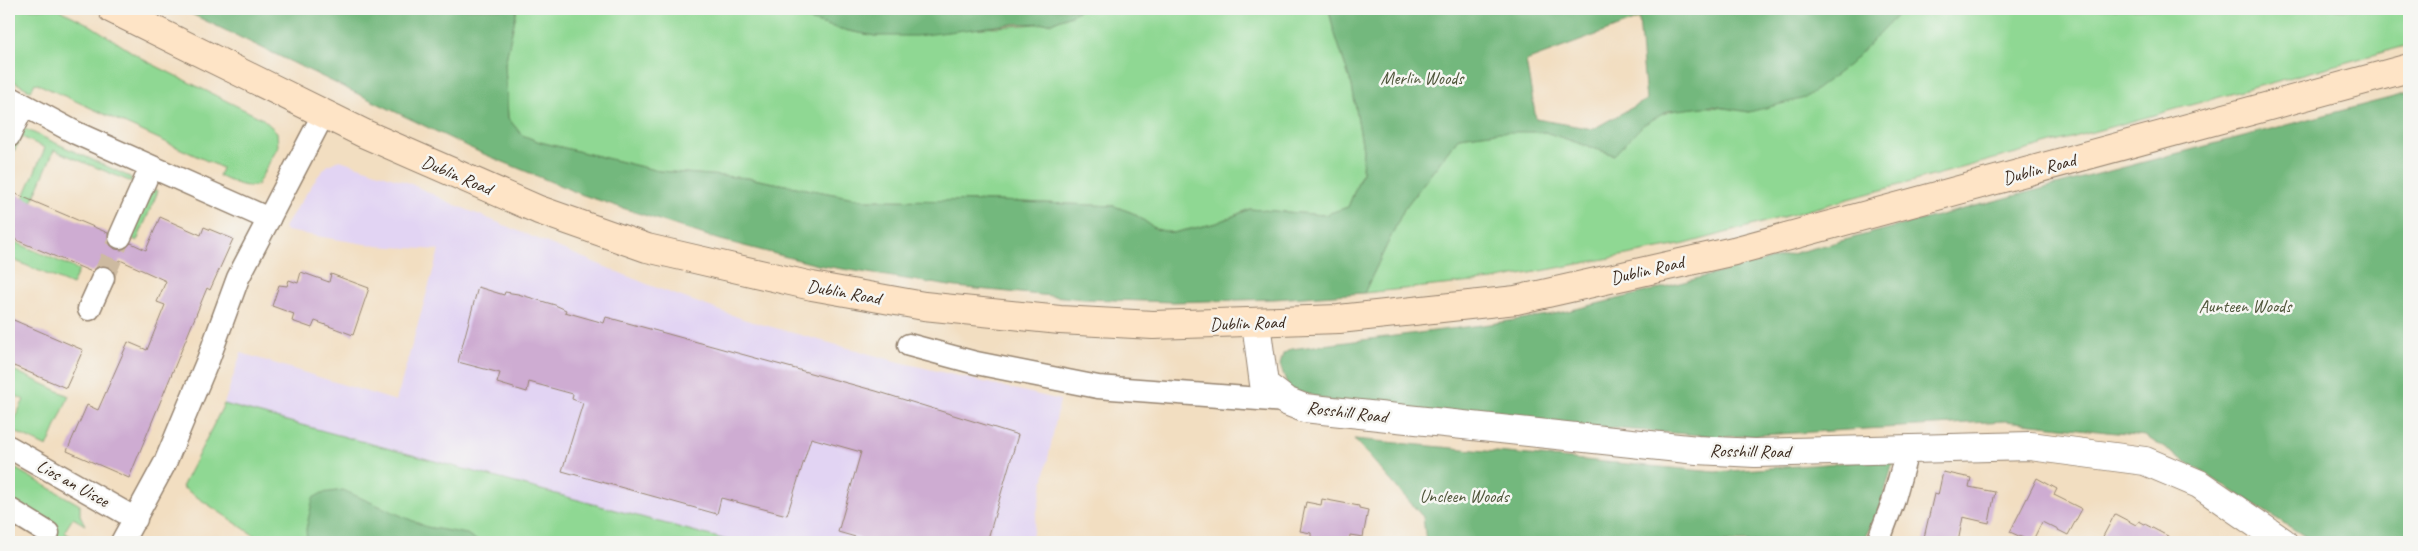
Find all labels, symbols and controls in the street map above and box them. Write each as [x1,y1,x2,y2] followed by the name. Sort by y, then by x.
[1380,67,1465,89] park label: Merlin Woods
[2000,148,2081,189] street label: Dublin Road
[418,150,498,201] street label: Dublin Road
[1608,250,1689,289] street label: Dublin Road
[805,275,885,310] street label: Dublin Road
[2199,295,2293,317] park label: Aunteen Woods
[1209,311,1287,335] street label: Dublin Road
[1306,396,1391,428] street label: Rosshill Road
[1709,439,1794,463] street label: Rosshill Road
[33,454,114,512] street label: Lios an Uisce
[1419,485,1510,507] park label: Uncleen Woods

